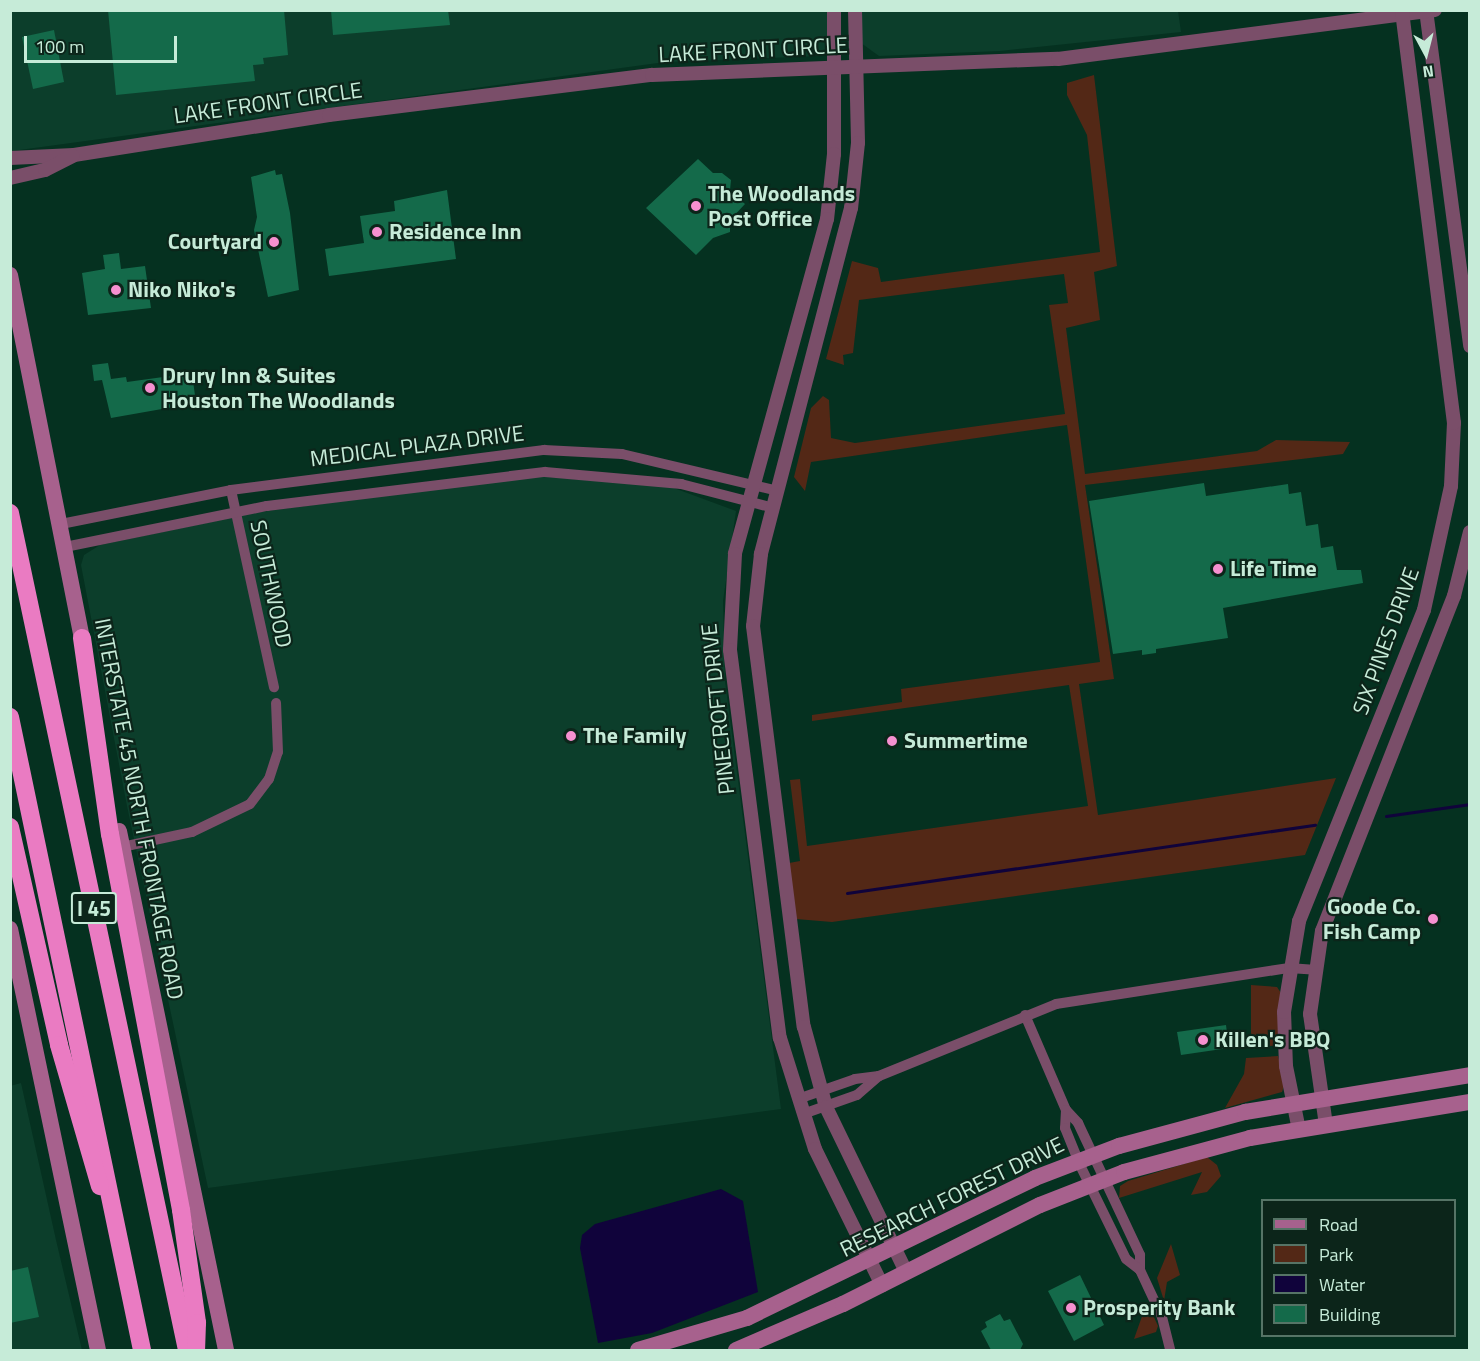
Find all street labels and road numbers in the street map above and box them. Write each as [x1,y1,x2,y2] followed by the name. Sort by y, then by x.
[658,32,848,68] street label: LAKE FRONT CIRCLE
[172,77,364,129] street label: LAKE FRONT CIRCLE
[309,420,525,472] street label: MEDICAL PLAZA DRIVE
[245,518,297,650] street label: SOUTHWOOD
[1347,564,1425,718] street label: SIX PINES DRIVE
[89,616,189,1002] street label: INTERSTATE 45 NORTH FRONTAGE ROAD
[696,622,740,796] street label: PINECROFT DRIVE
[70,890,118,926] road number: I 45
[836,1131,1068,1263] street label: RESEARCH FOREST DRIVE

